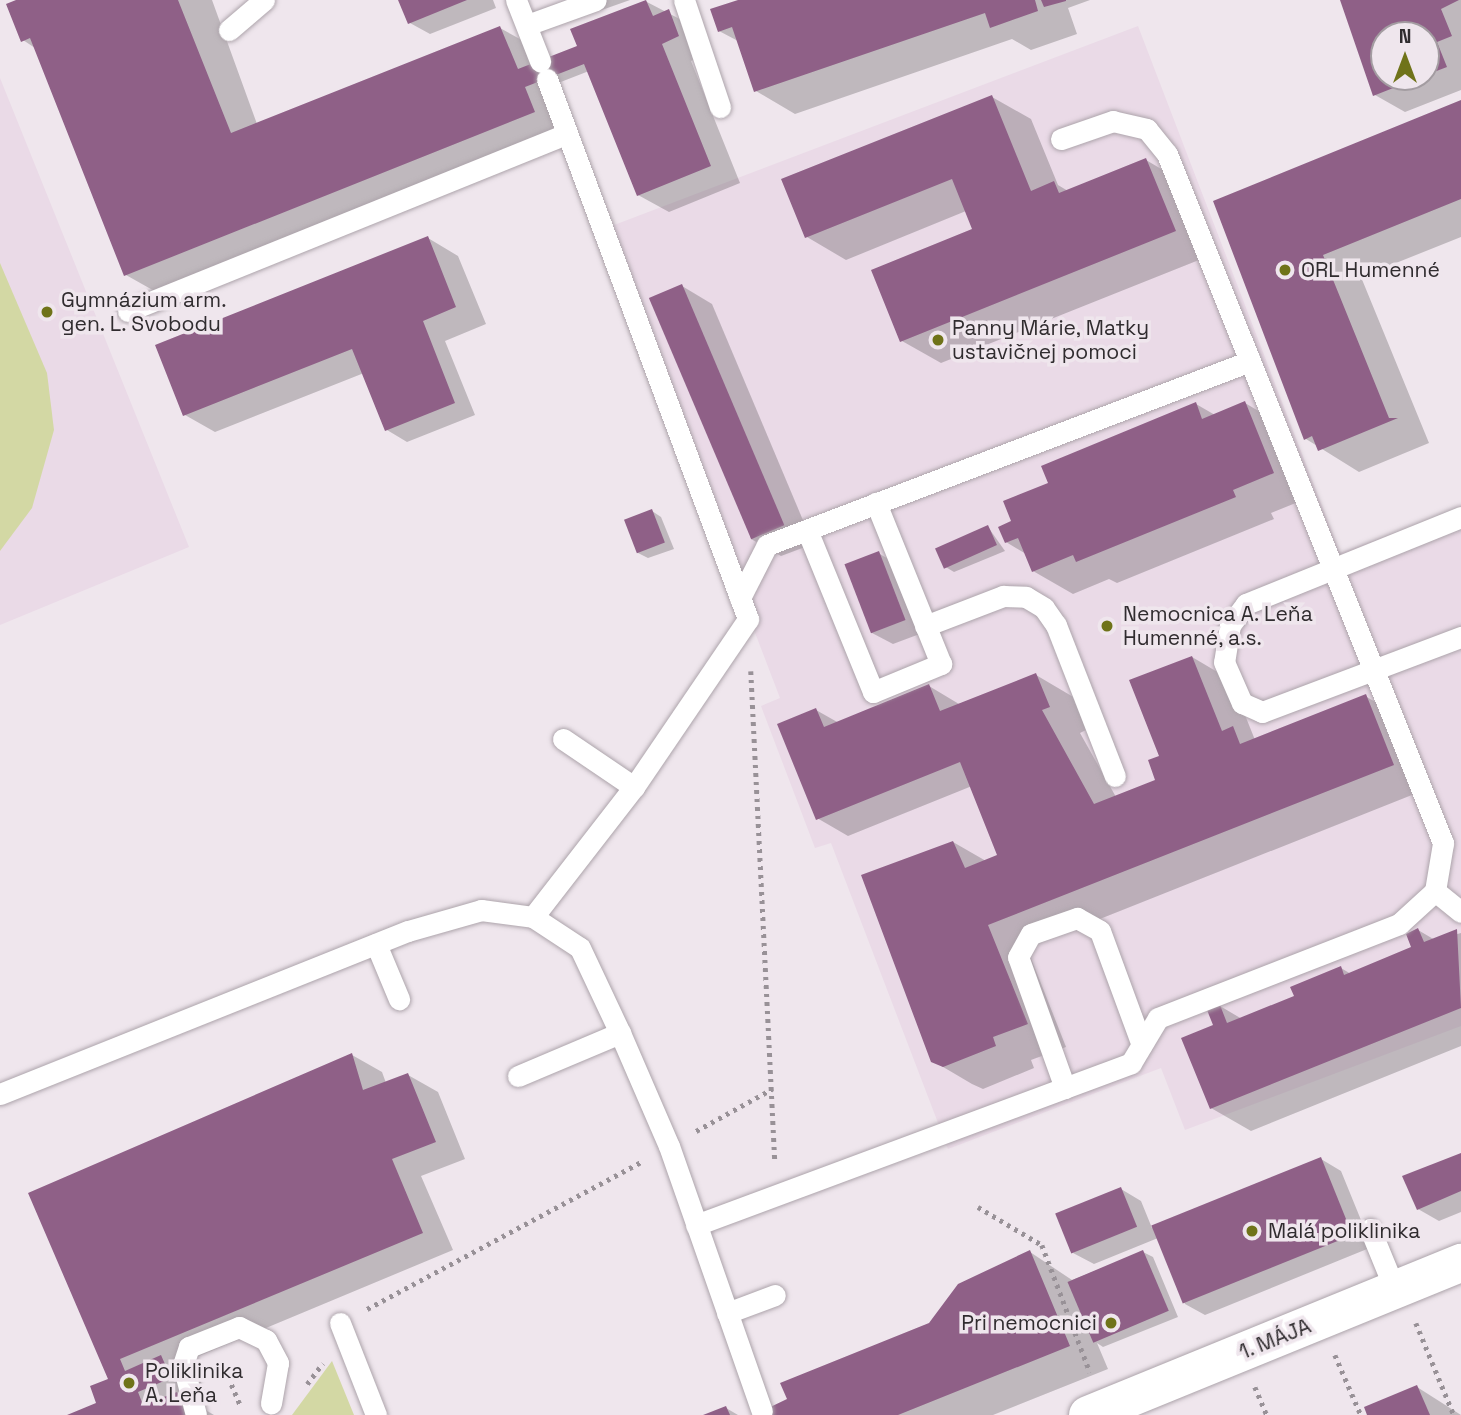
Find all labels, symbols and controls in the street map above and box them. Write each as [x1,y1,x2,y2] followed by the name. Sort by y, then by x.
[1370,21,1440,91] north arrow
[1399,24,1411,49] text: N
[1301,257,1440,283] place label: ORL Humenné
[1275,260,1295,280] marker: ORL Humenné
[61,287,226,337] place label: Gymnázium arm. gen. L. Svobodu
[39,304,55,320] marker: Gymnázium arm. gen. L. Svobodu
[952,315,1150,365] place label: Panny Márie, Matky ustavičnej pomoci
[930,332,946,348] marker: Panny Márie, Matky ustavičnej pomoci
[1123,601,1314,651] place label: Nemocnica A. Leňa Humenné, a.s.
[1097,616,1117,636] marker: Nemocnica A. Leňa Humenné, a.s.
[1268,1218,1420,1244] place label: Malá poliklinika
[1242,1221,1262,1241] marker: Malá poliklinika
[961,1310,1097,1336] place label: Pri nemocnici
[1235,1313,1315,1365] street label: 1. MÁJA
[1103,1315,1119,1331] marker: Pri nemocnici
[145,1358,243,1408] place label: Poliklinika A. Leňa
[119,1373,139,1393] marker: Poliklinika A. Leňa

